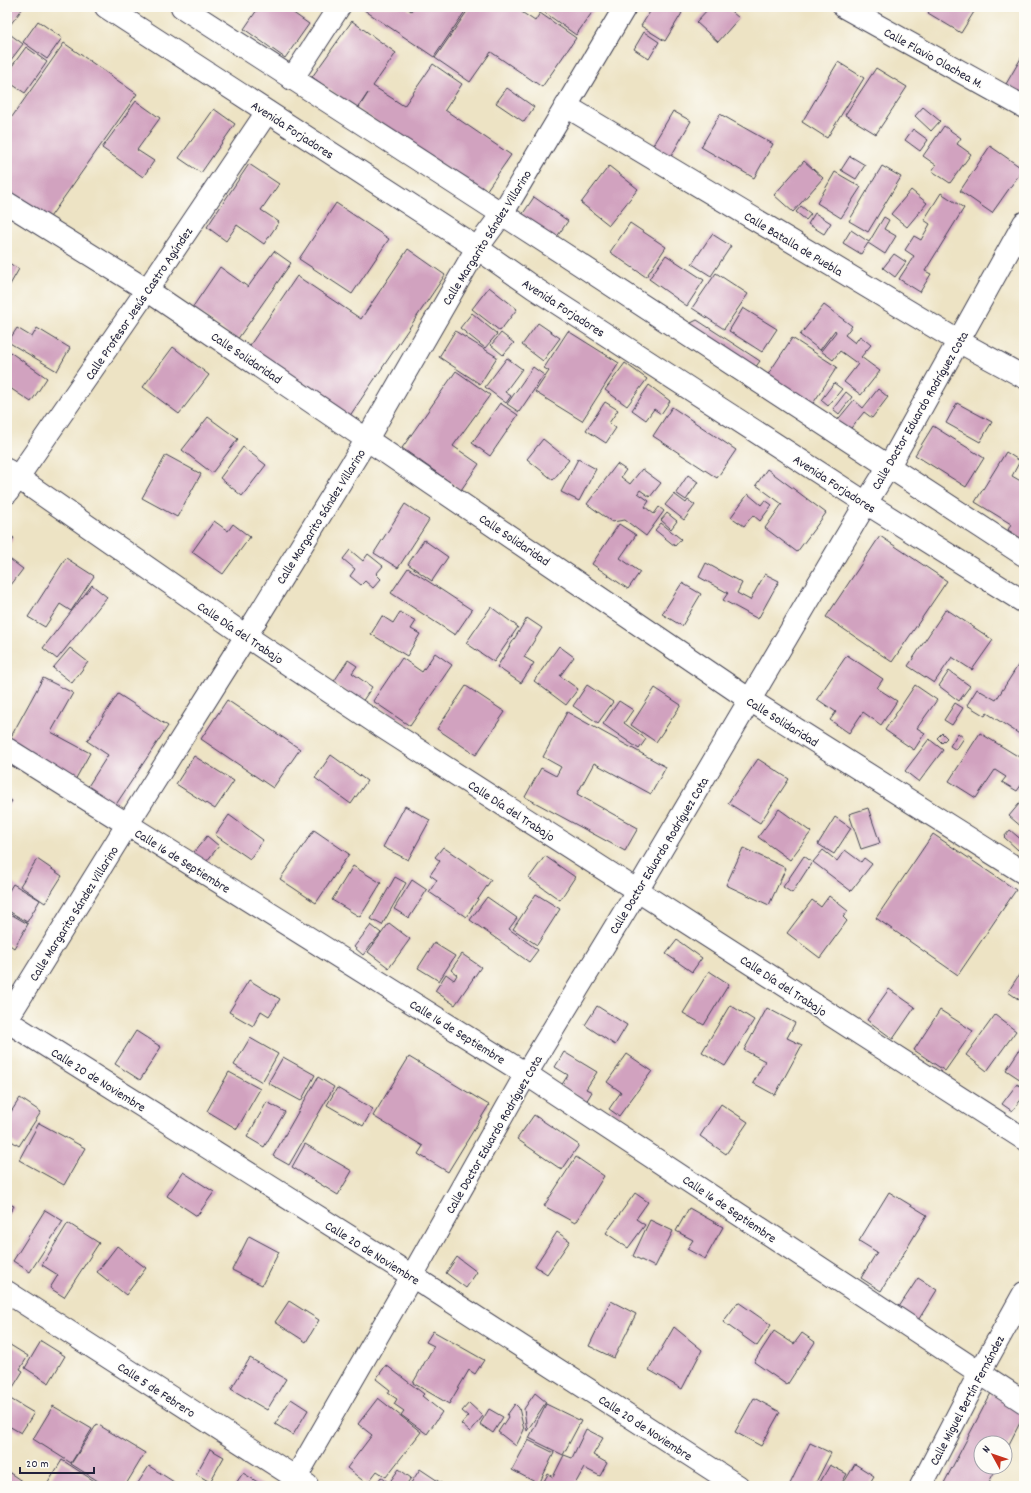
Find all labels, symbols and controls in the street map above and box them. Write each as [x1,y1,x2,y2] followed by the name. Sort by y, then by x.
[879,24,986,94] street label: Calle Flavio Olachea M.
[246,97,337,165] street label: Avenida Forjadores
[439,167,538,310] street label: Calle Margarito Sández Villarino
[740,208,847,283] street label: Calle Batalla de Puebla
[82,224,199,385] street label: Calle Profesor Jesús Castro Agúndez
[517,275,608,343] street label: Avenida Forjadores
[206,328,285,390] street label: Calle Solidaridad
[868,328,975,494] street label: Calle Doctor Eduardo Rodríguez Cota
[273,446,372,589] street label: Calle Margarito Sández Villarino
[788,451,879,519] street label: Avenida Forjadores
[474,510,553,572] street label: Calle Solidaridad
[193,598,287,670] street label: Calle Día del Trabajo
[742,693,822,753] street label: Calle Solidaridad
[606,773,715,938] street label: Calle Doctor Eduardo Rodríguez Cota
[463,777,558,848] street label: Calle Día del Trabajo
[130,825,234,899] street label: Calle 16 de Septiembre
[26,843,125,986] street label: Calle Margarito Sández Villarino
[735,952,830,1023] street label: Calle Día del Trabajo
[405,996,509,1070] street label: Calle 16 de Septiembre
[47,1044,149,1118] street label: Calle 20 de Noviembre
[442,1052,549,1218] street label: Calle Doctor Eduardo Rodríguez Cota
[678,1171,780,1249] street label: Calle 16 de Septiembre
[321,1217,423,1291] street label: Calle 20 de Noviembre
[926,1333,1011,1470] street label: Calle Miguel Bertín Fernández
[113,1359,199,1424] street label: Calle 5 de Febrero
[594,1392,696,1467] street label: Calle 20 de Noviembre
[973,1435,1013,1475] north arrow
[979,1442,995,1457] text: N
[20,1449,94,1475] scale bar
[26,1456,49,1473] text: 20 m

